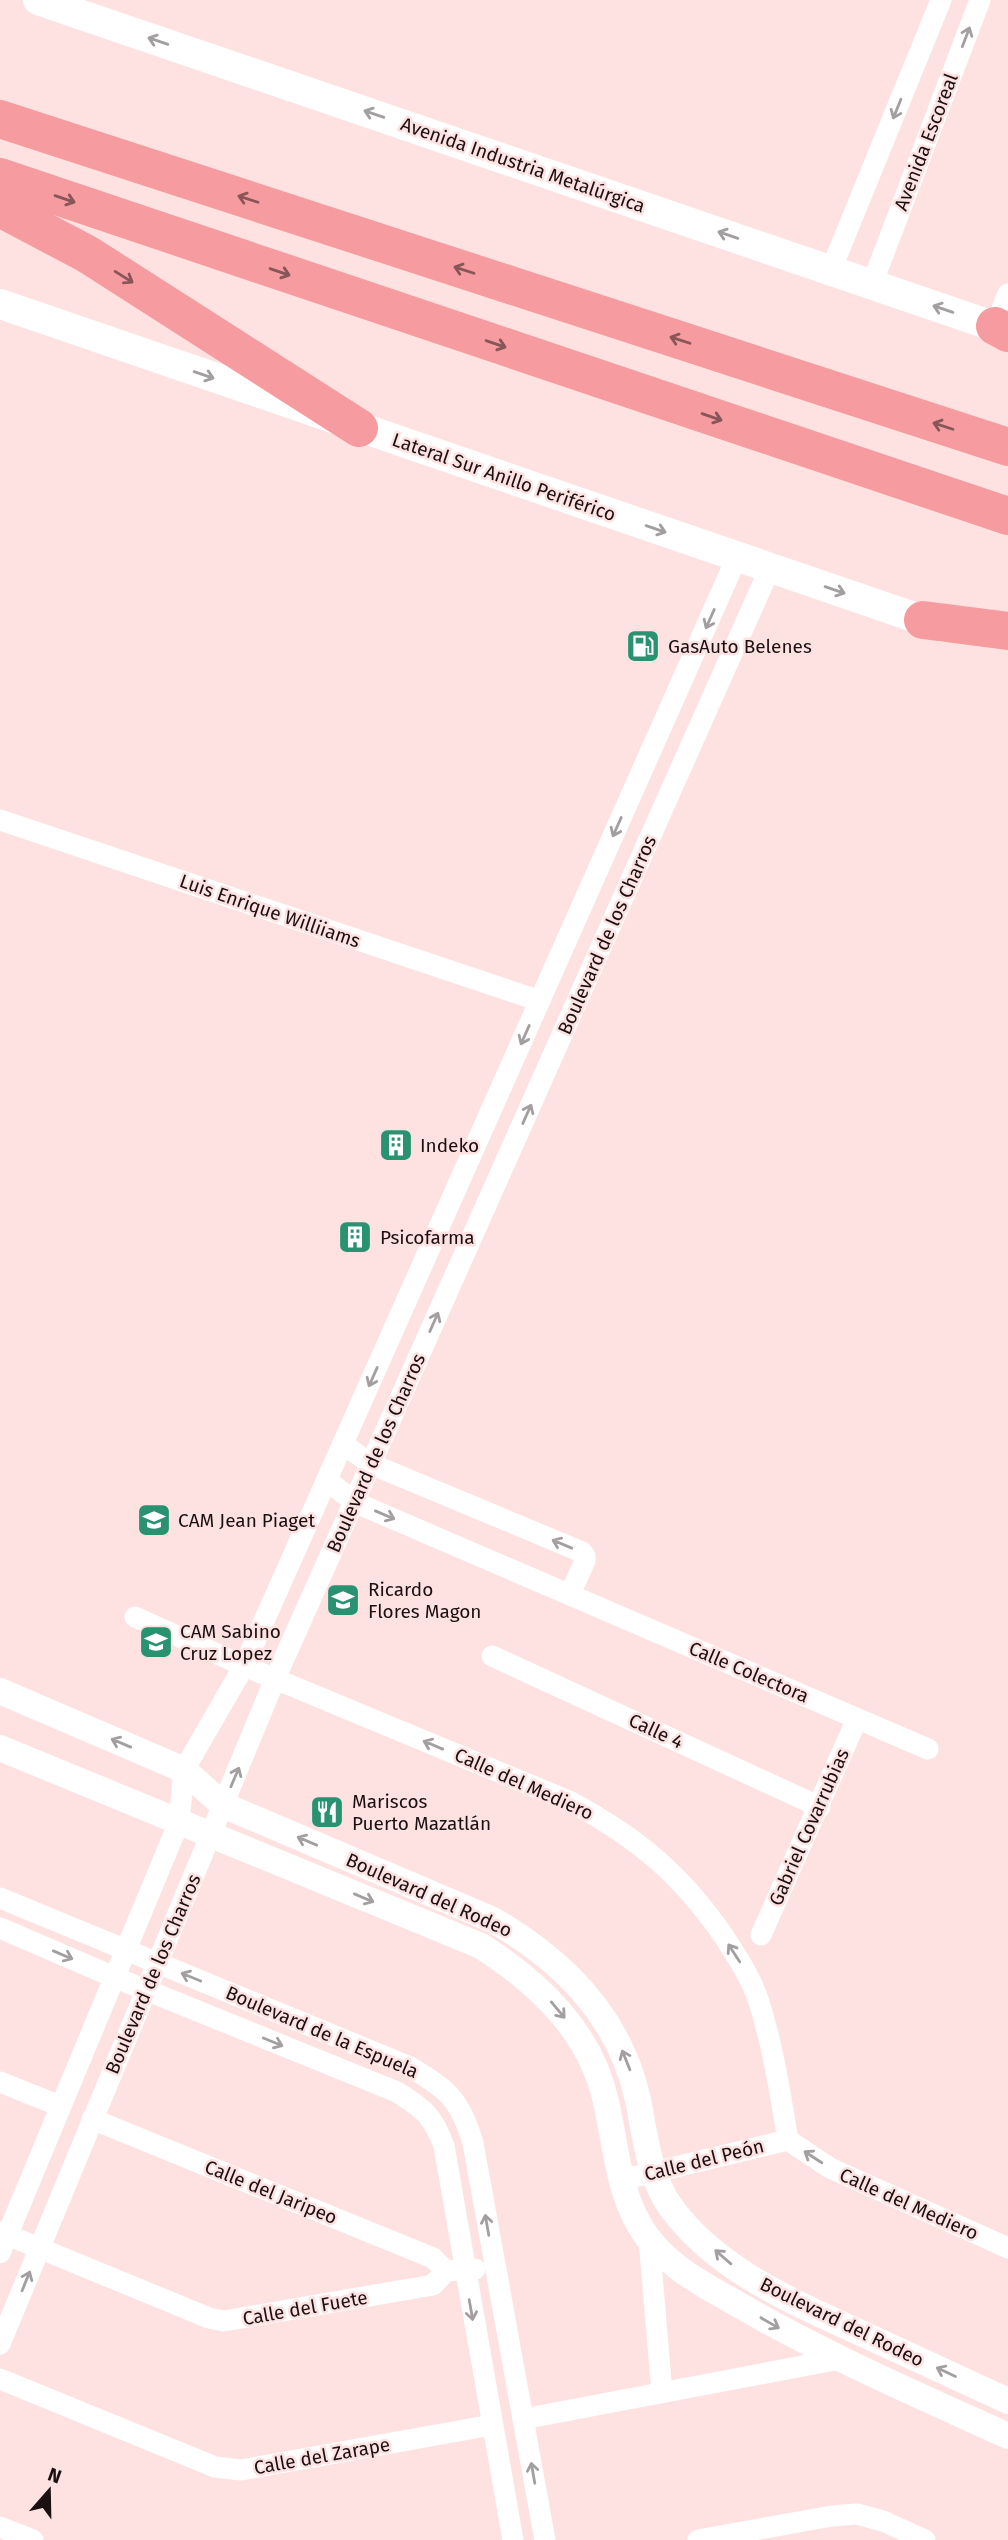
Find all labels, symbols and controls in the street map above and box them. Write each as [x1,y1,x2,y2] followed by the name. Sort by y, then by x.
[960,27,973,49] one-way arrow
[148,34,170,46] one-way arrow
[889,70,963,214] street label: Avenida Escoreal
[889,97,902,119] one-way arrow
[363,107,385,120] one-way arrow
[398,112,648,218] street label: Avenida Industria Metalúrgica
[237,192,259,204] one-way arrow
[53,194,75,206] one-way arrow
[717,228,739,241] one-way arrow
[453,262,475,275] one-way arrow
[269,267,291,279] one-way arrow
[113,270,133,284] one-way arrow
[933,302,955,314] one-way arrow
[670,333,692,345] one-way arrow
[485,338,507,351] one-way arrow
[193,370,215,382] one-way arrow
[700,411,722,424] one-way arrow
[932,419,954,432] one-way arrow
[389,428,619,526] street label: Lateral Sur Anillo Periférico
[644,524,666,536] one-way arrow
[823,585,845,597] one-way arrow
[703,608,716,630] one-way arrow
[624,627,662,665] fuel station icon: GasAuto Belenes
[668,635,812,658] place label: GasAuto Belenes
[610,816,623,837] one-way arrow
[553,832,661,1038] street label: Boulevard de los Charros
[177,869,363,953] street label: Luis Enrique Williiams
[518,1024,531,1045] one-way arrow
[521,1104,534,1125] one-way arrow
[377,1126,415,1164] building icon: Indeko
[420,1134,479,1157] place label: Indeko
[336,1218,374,1256] building icon: Psicofarma
[380,1226,475,1249] place label: Psicofarma
[428,1312,441,1333] one-way arrow
[322,1350,430,1556] street label: Boulevard de los Charros
[366,1366,379,1388] one-way arrow
[135,1501,173,1539] school or university icon: CAM Jean Piaget
[178,1509,315,1532] place label: CAM Jean Piaget
[374,1509,396,1522] one-way arrow
[552,1537,573,1550] one-way arrow
[368,1578,481,1623] place label: Ricardo Flores Magon
[324,1581,362,1619] school or university icon: Ricardo Flores Magon
[180,1620,281,1665] place label: CAM Sabino Cruz Lopez
[137,1623,175,1661] school or university icon: CAM Sabino Cruz Lopez
[686,1636,812,1708] street label: Calle Colectora
[625,1709,687,1753] street label: Calle 4
[111,1736,132,1749] one-way arrow
[423,1737,445,1750] one-way arrow
[451,1743,597,1825] street label: Calle del Mediero
[764,1745,854,1909] street label: Gabriel Covarrubias
[229,1766,242,1788] one-way arrow
[352,1790,491,1835] place label: Mariscos Puerto Mazatlán
[308,1793,346,1831] restaurant icon: Mariscos Puerto Mazatlán
[297,1834,319,1847] one-way arrow
[342,1848,516,1942] street label: Boulevard del Rodeo
[100,1870,206,2078] street label: Boulevard de los Charros
[353,1893,374,1906] one-way arrow
[727,1943,741,1963] one-way arrow
[51,1949,73,1962] one-way arrow
[180,1969,202,1982] one-way arrow
[222,1981,422,2083] street label: Boulevard de la Espuela
[550,2001,566,2019] one-way arrow
[262,2036,283,2049] one-way arrow
[619,2049,632,2071] one-way arrow
[642,2134,766,2186] street label: Calle del Peón
[804,2150,823,2165] one-way arrow
[201,2155,341,2229] street label: Calle del Jaripeo
[836,2163,982,2245] street label: Calle del Mediero
[480,2214,494,2237] one-way arrow
[714,2249,732,2265] one-way arrow
[20,2271,33,2293] one-way arrow
[756,2272,928,2372] street label: Boulevard del Rodeo
[241,2286,369,2330] street label: Calle del Fuete
[465,2298,479,2321] one-way arrow
[759,2317,780,2330] one-way arrow
[936,2365,957,2378] one-way arrow
[252,2433,392,2479] street label: Calle del Zarape
[14,2456,84,2526] north arrow
[526,2462,539,2485] one-way arrow
[45,2463,65,2488] text: N

